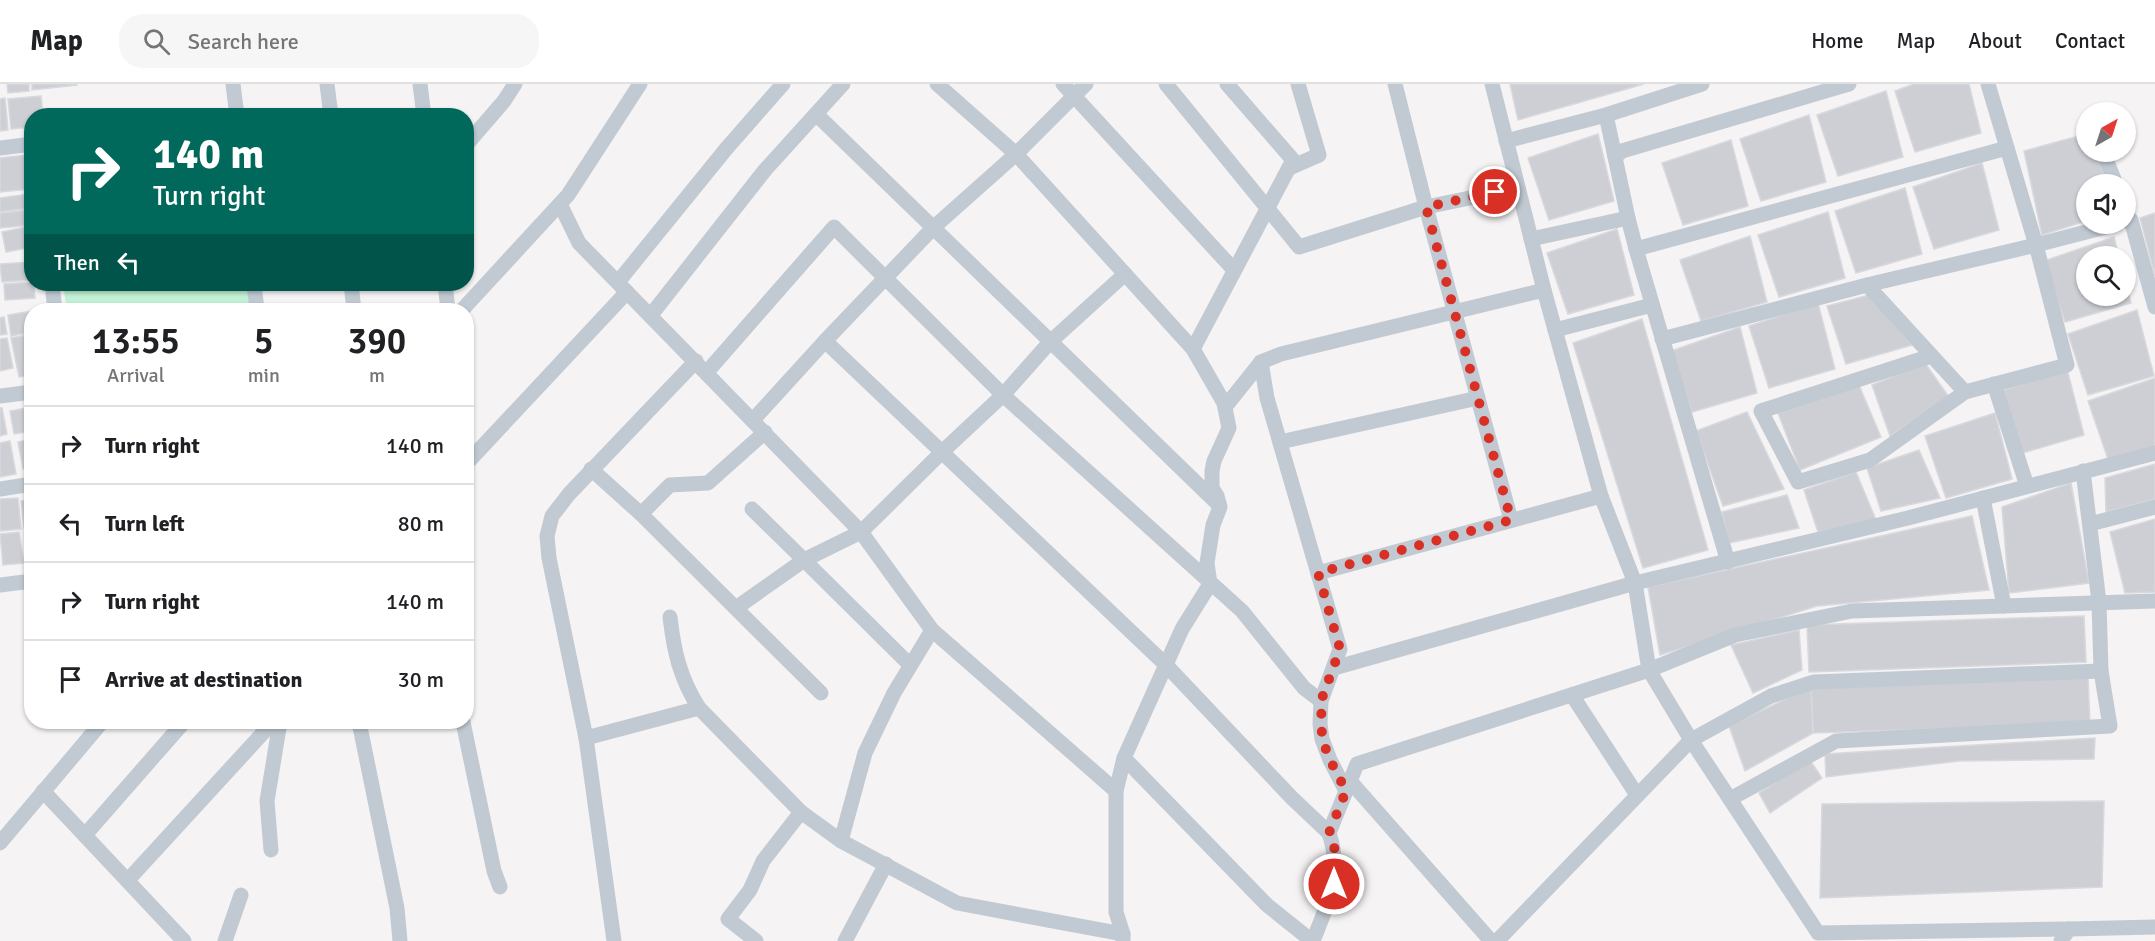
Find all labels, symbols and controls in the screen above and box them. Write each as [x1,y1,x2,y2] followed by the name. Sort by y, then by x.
[119,14,539,68] search box
[30,24,83,58] text: Map
[140,25,173,58] icon: search
[188,28,299,55] text: Search here
[1811,28,1864,54] text: Home
[1897,28,1935,54] text: Map
[1968,28,2022,54] text: About
[2055,28,2125,54] text: Contact
[2076,102,2136,162] north arrow
[2076,102,2136,306] map controls
[153,129,264,180] text: 140 m
[54,132,132,210] icon: right
[1469,166,1520,217] pin
[2076,174,2136,234] button: sound
[1478,175,1511,208] icon: arrive
[153,180,266,213] text: Turn right
[112,246,145,279] icon: left
[2076,246,2136,306] button: search
[54,249,100,276] text: Then
[92,319,180,364] text: 13:55
[254,319,274,364] text: 5
[348,319,406,364] text: 390
[107,363,165,388] text: Arrival
[248,363,280,388] text: min
[369,363,385,388] text: m
[54,429,87,462] icon: right
[105,432,200,459] text: Turn right
[386,432,444,459] text: 140 m
[54,507,87,540] icon: left
[105,510,185,537] text: Turn left
[398,510,444,537] text: 80 m
[54,585,87,618] icon: right
[105,588,200,615] text: Turn right
[386,588,444,615] text: 140 m
[54,663,87,696] icon: arrive
[105,666,302,693] text: Arrive at destination
[398,666,444,693] text: 30 m
[1302,852,1366,916] position arrow

